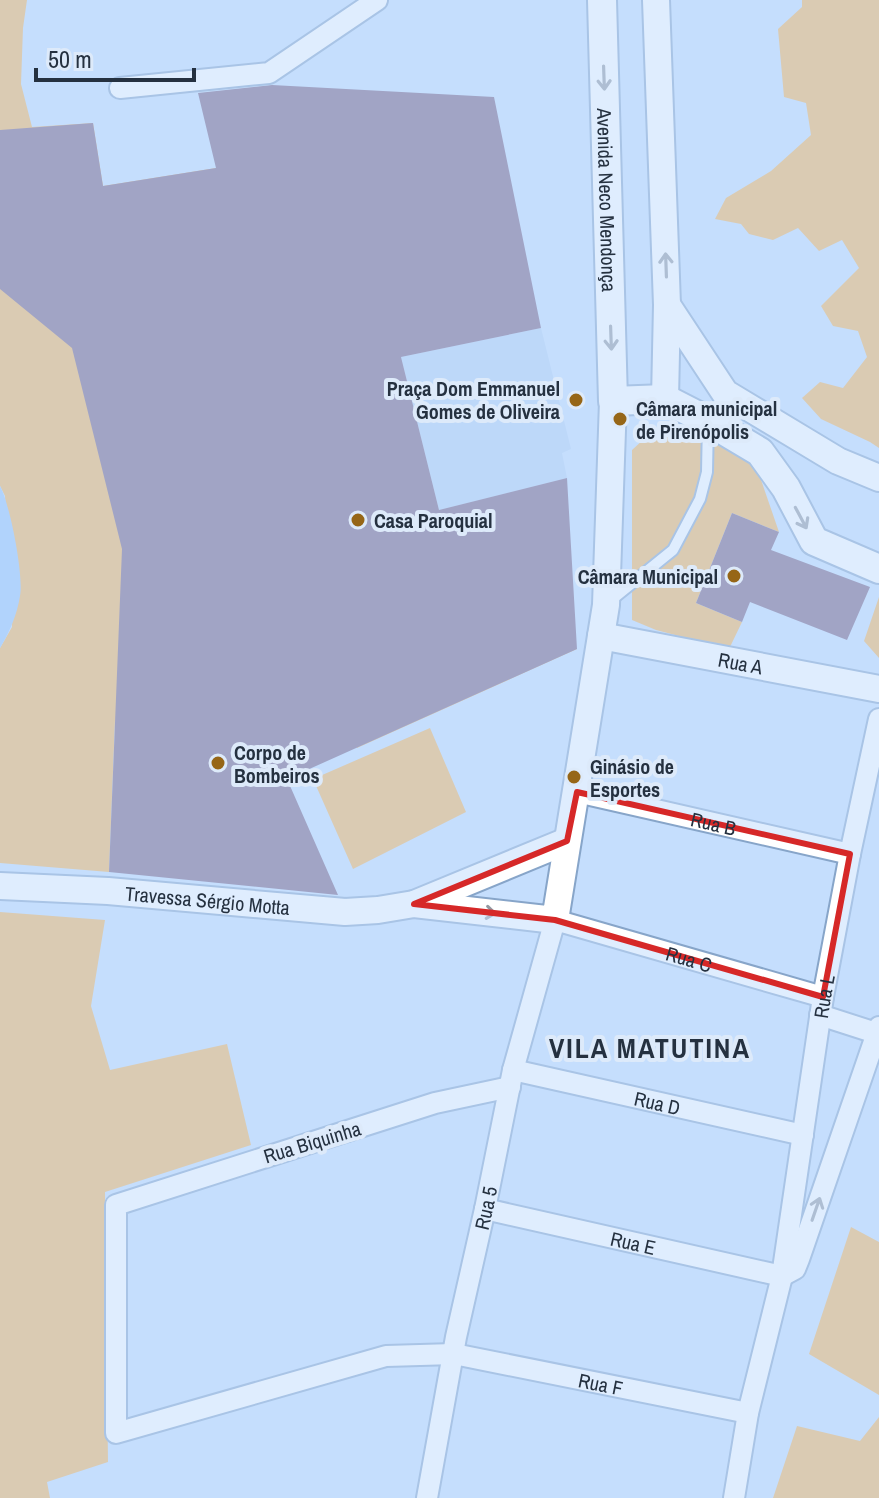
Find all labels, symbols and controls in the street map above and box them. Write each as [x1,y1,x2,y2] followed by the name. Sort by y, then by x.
[36,32,194,82] scale bar
[48,43,92,75] text: 50 m
[596,64,611,91] one-way arrow
[591,107,624,292] street label: Avenida Neco Mendonça
[658,252,673,279] one-way arrow
[604,324,619,351] one-way arrow
[387,375,560,425] place label: Praça Dom Emmanuel Gomes de Oliveira
[567,391,585,409] marker: Praça Dom Emmanuel Gomes de Oliveira
[636,395,777,445] place label: Câmara municipal de Pirenópolis
[611,410,629,428] marker: Câmara municipal de Pirenópolis
[794,505,810,529] one-way arrow
[374,507,493,534] place label: Casa Paroquial
[349,511,367,529] marker: Casa Paroquial
[578,563,718,590] place label: Câmara Municipal
[725,567,743,585] marker: Câmara Municipal
[716,645,765,680] street label: Rua A
[234,739,320,789] place label: Corpo de Bombeiros
[590,753,674,803] place label: Ginásio de Esportes
[209,754,227,772] marker: Corpo de Bombeiros
[565,768,583,786] marker: Ginásio de Esportes
[688,805,739,841] street label: Rua B
[124,879,291,921] street label: Travessa Sérgio Motta
[471,904,497,919] one-way arrow
[663,939,715,978] street label: Rua C
[807,972,840,1020] street label: Rua L
[549,1029,751,1067] district label: VILA MATUTINA
[632,1084,683,1121] street label: Rua D
[260,1114,364,1170] street label: Rua Biquinha
[467,1184,503,1232] street label: Rua 5
[810,1197,825,1222] one-way arrow
[608,1224,658,1261] street label: Rua E
[576,1366,625,1401] street label: Rua F

